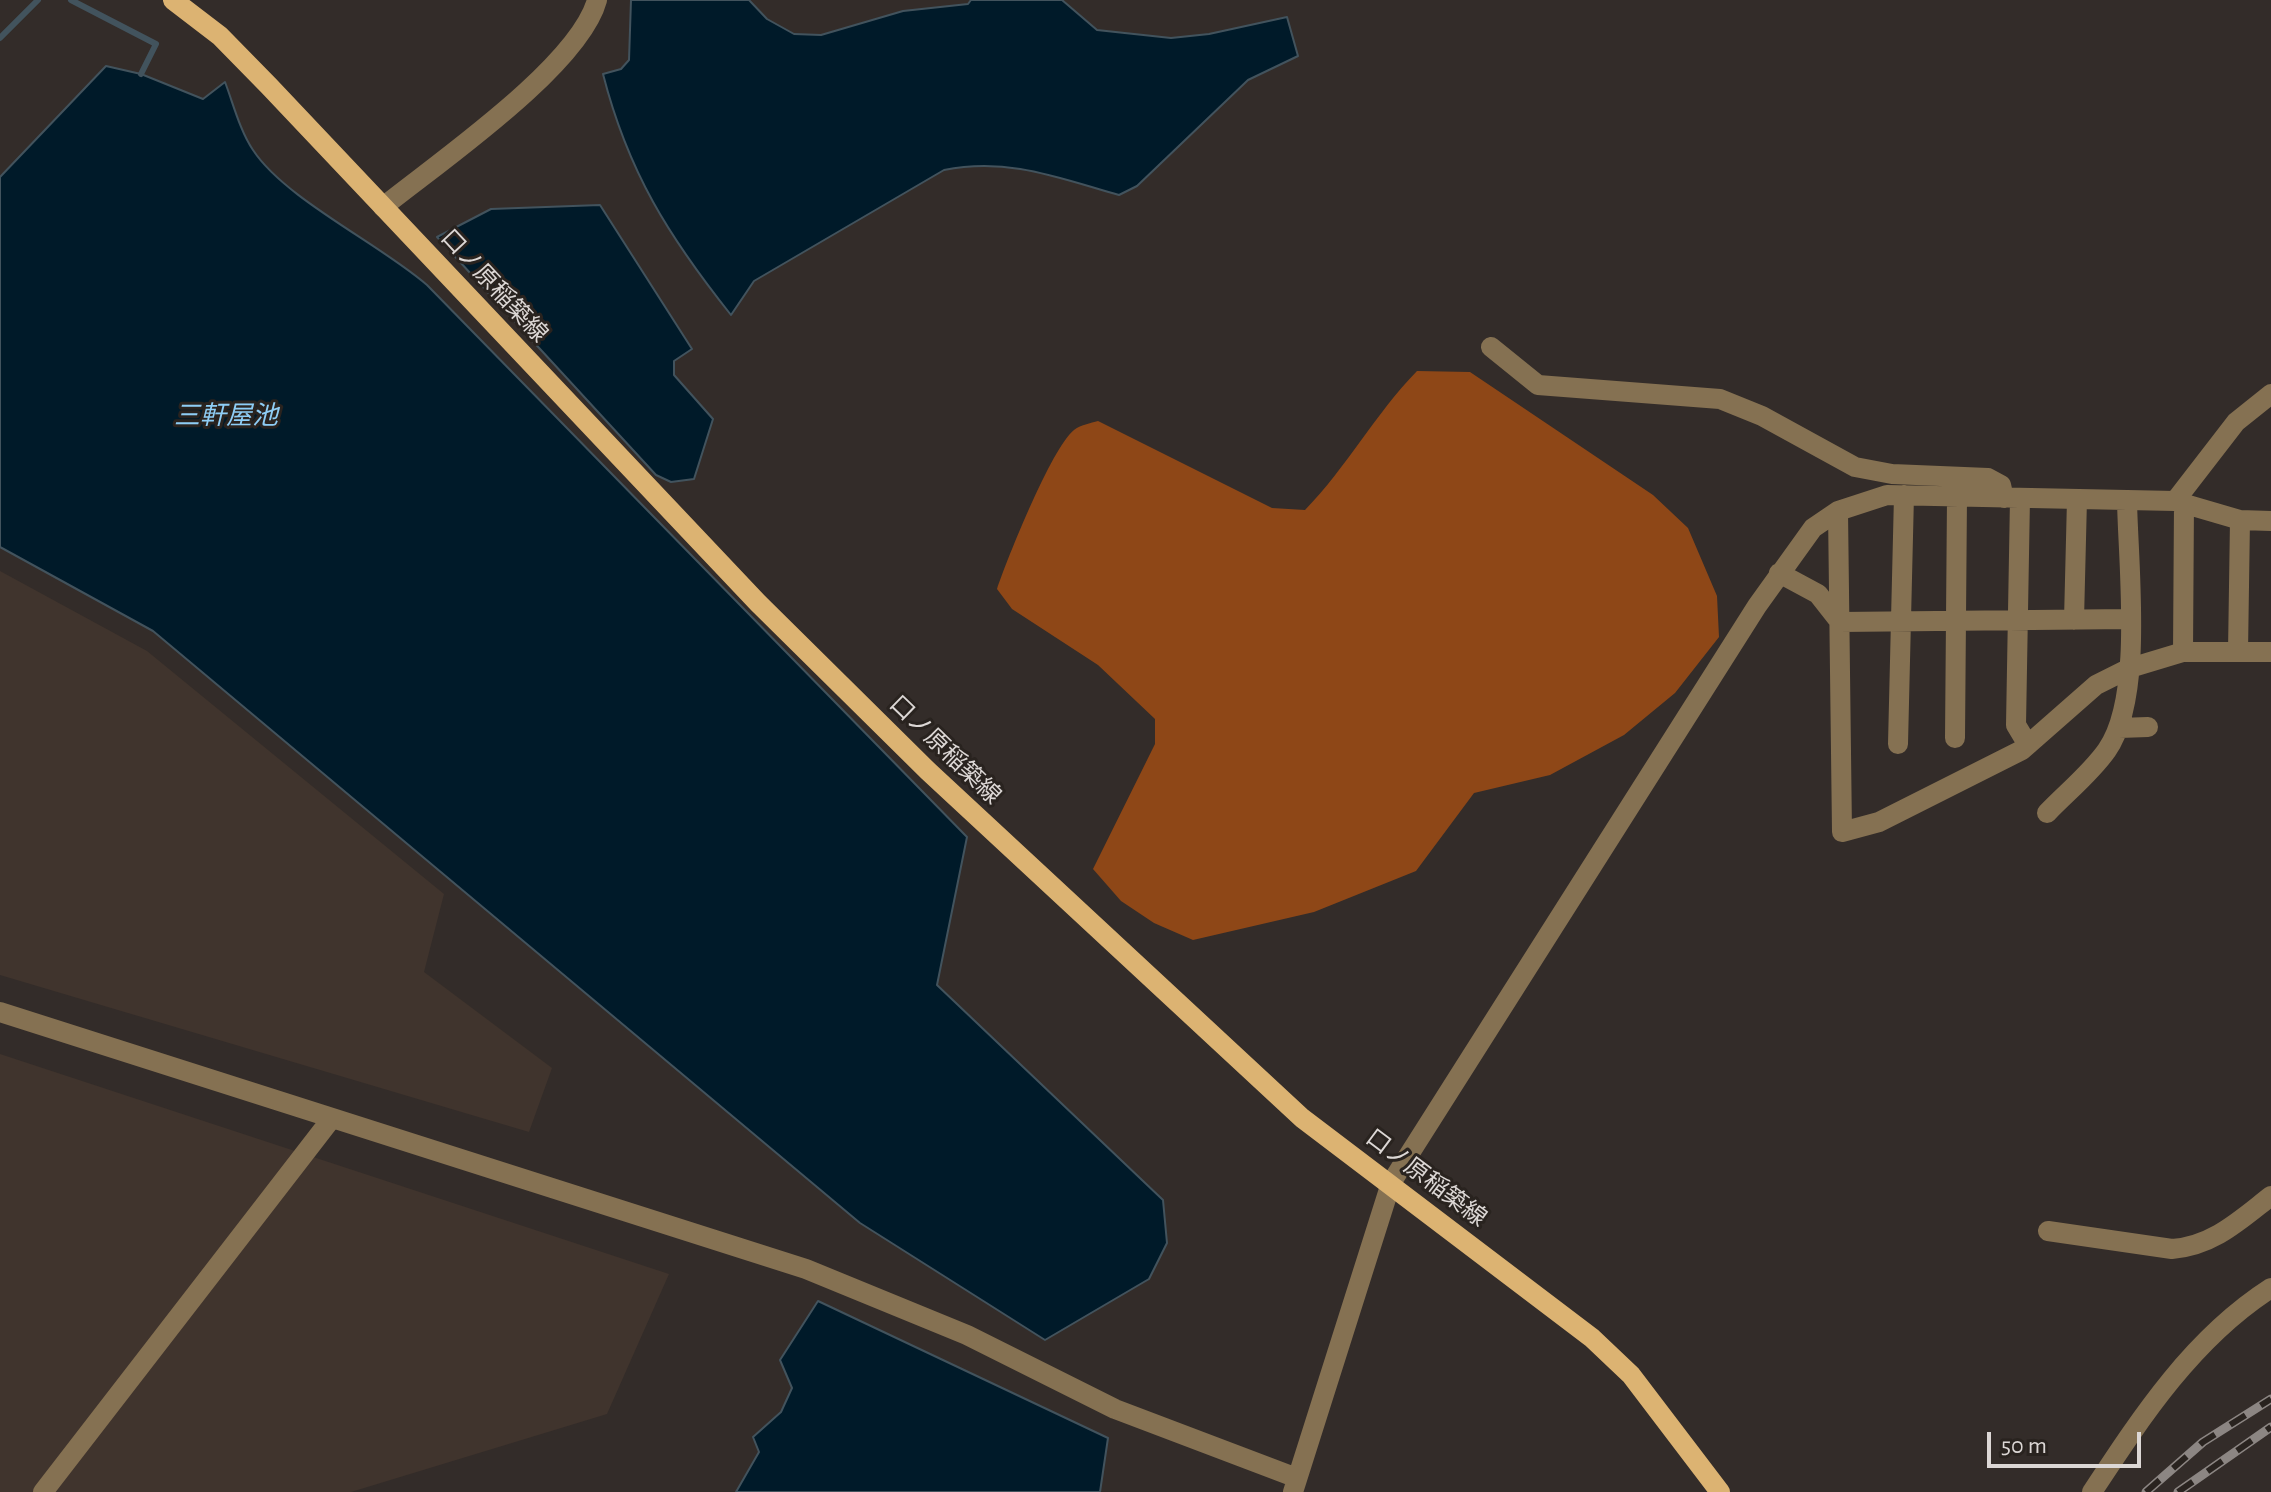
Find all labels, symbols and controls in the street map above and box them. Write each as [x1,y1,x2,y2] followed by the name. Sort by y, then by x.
[434,224,554,348] street label: 口ノ原稲築線
[174,400,278,432] water label: 三軒屋池
[883,690,1007,810] street label: 口ノ原稲築線
[1360,1123,1492,1233] street label: 口ノ原稲築線
[1991,1416,2145,1466] scale bar
[2001,1434,2047,1458] text: 50 m

